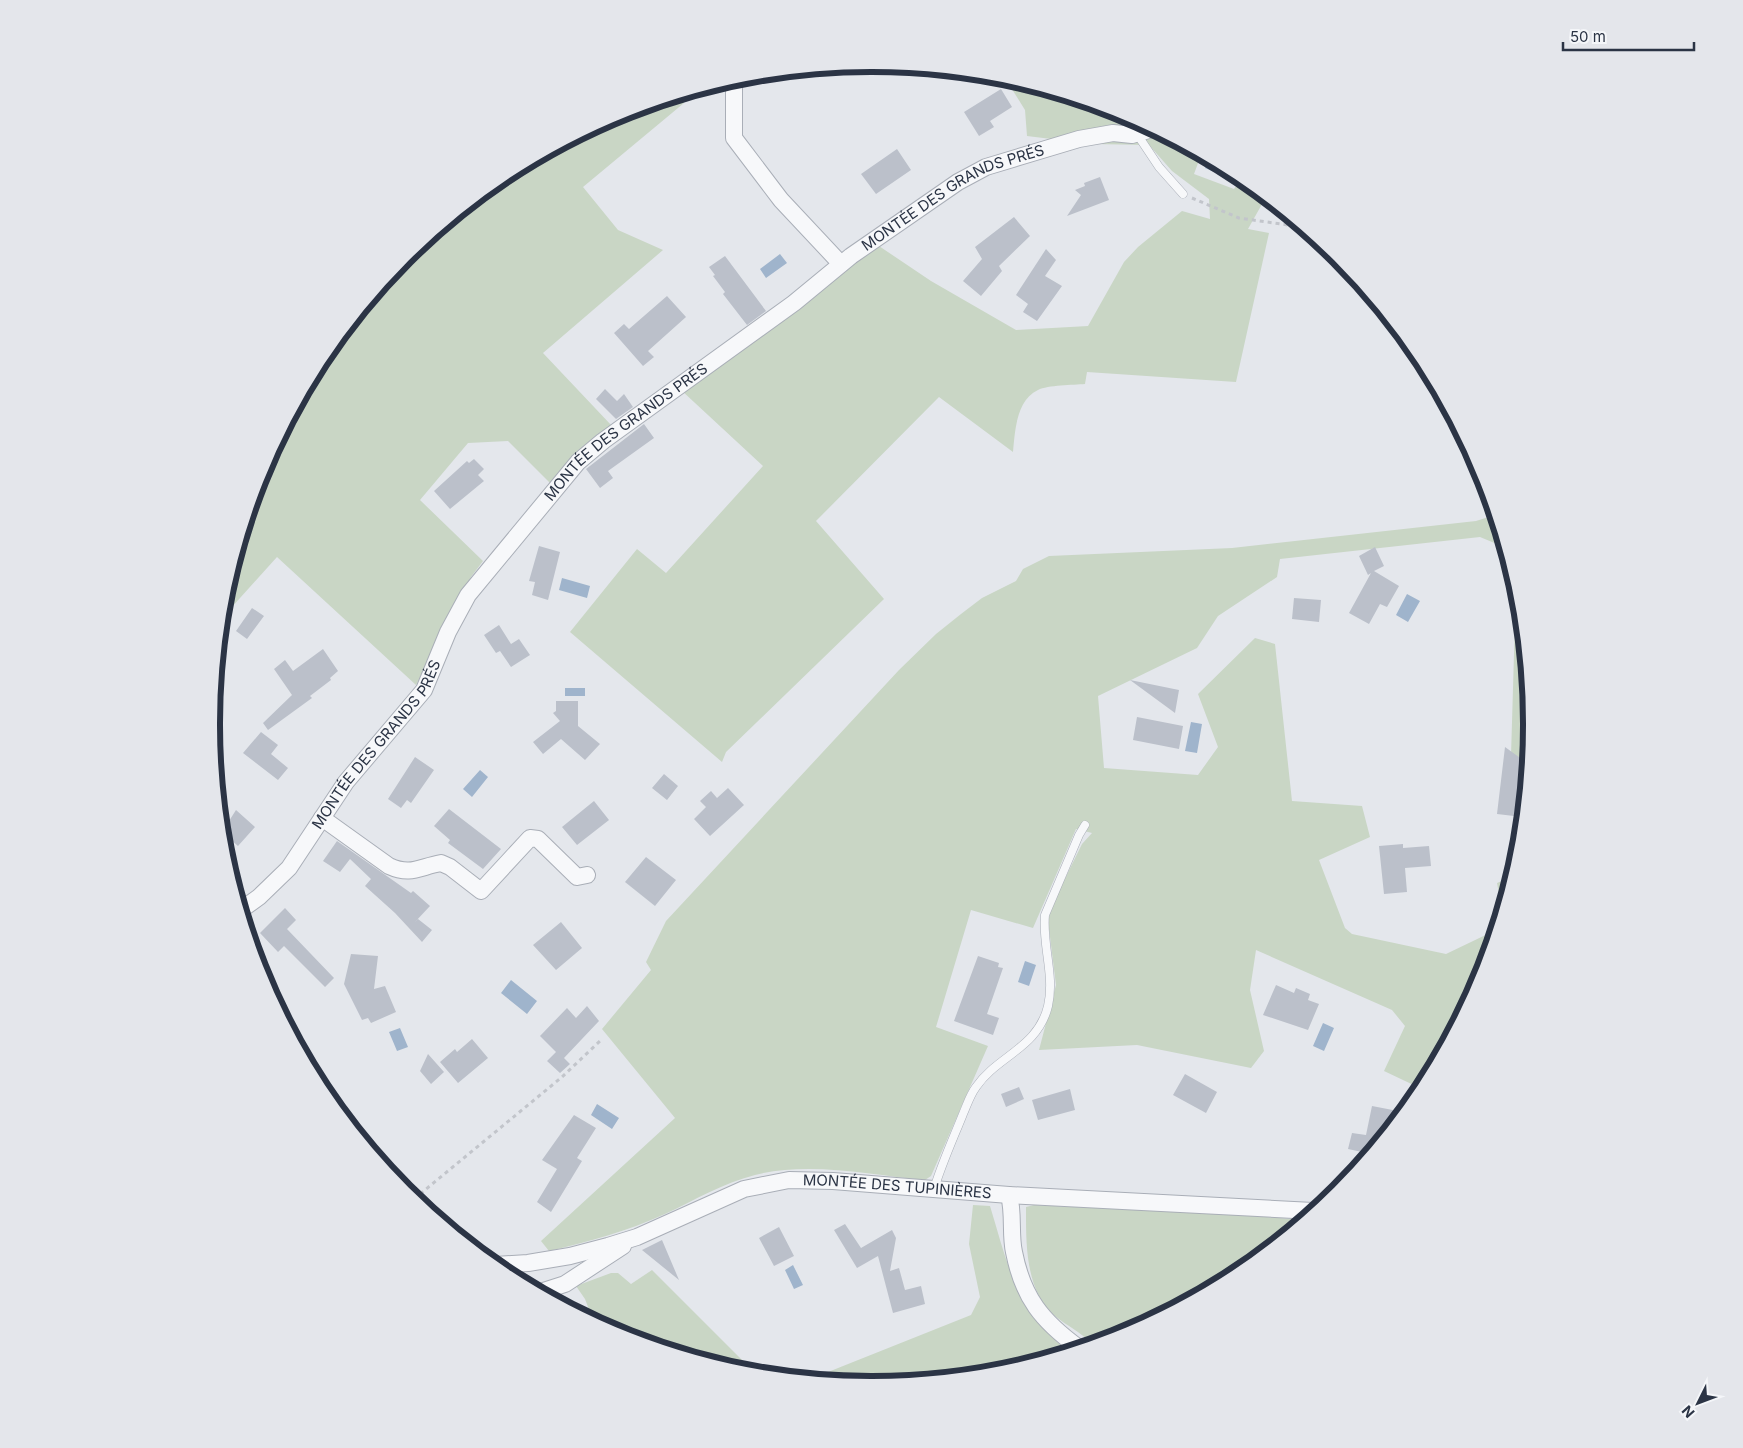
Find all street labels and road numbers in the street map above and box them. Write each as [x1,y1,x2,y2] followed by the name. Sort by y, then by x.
[858,140,1046,255] street label: MONTÉE DES GRANDS PRÉS
[540,359,711,505] street label: MONTÉE DES GRANDS PRÉS
[307,657,444,833] street label: MONTÉE DES GRANDS PRÉS
[803,1170,992,1203] street label: MONTÉE DES TUPINIÈRES

